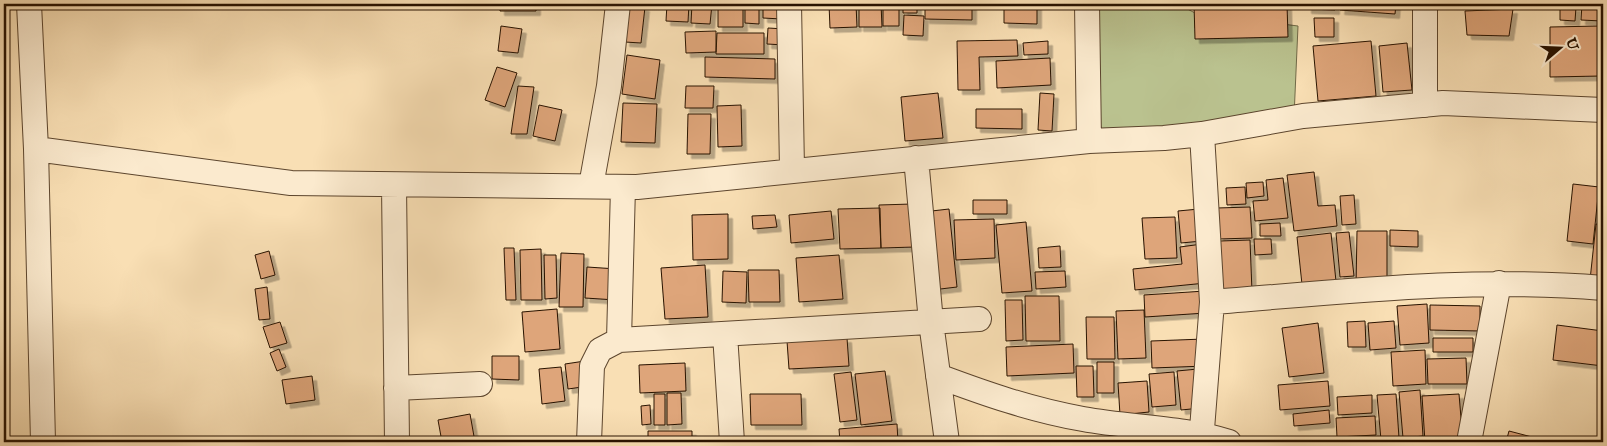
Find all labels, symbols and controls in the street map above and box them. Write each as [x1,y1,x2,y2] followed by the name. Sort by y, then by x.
[1534,22,1584,72] north arrow
[1561,35,1582,54] text: U

